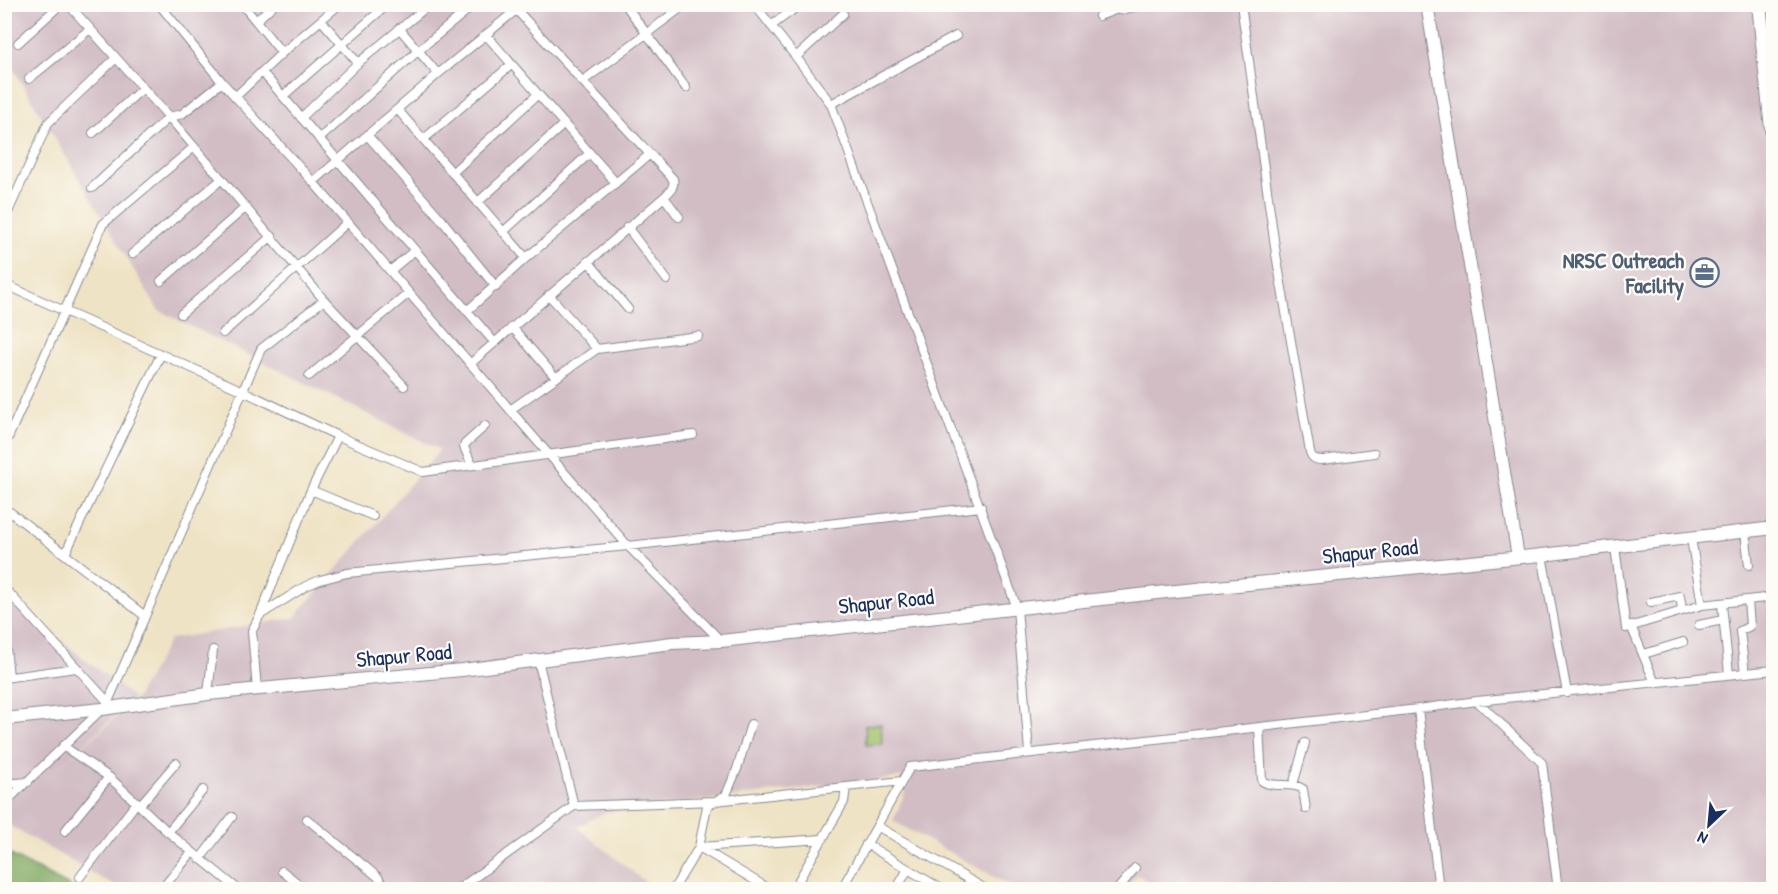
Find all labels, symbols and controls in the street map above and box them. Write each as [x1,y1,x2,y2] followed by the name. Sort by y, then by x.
[1563,245,1685,301] place label: NRSC Outreach Facility
[1689,257,1721,289] office icon: NRSC Outreach Facility
[1321,531,1420,571] street label: Shapur Road
[837,581,936,621] street label: Shapur Road
[355,636,453,674] street label: Shapur Road
[1679,795,1739,855] north arrow
[1693,827,1711,850] text: N

